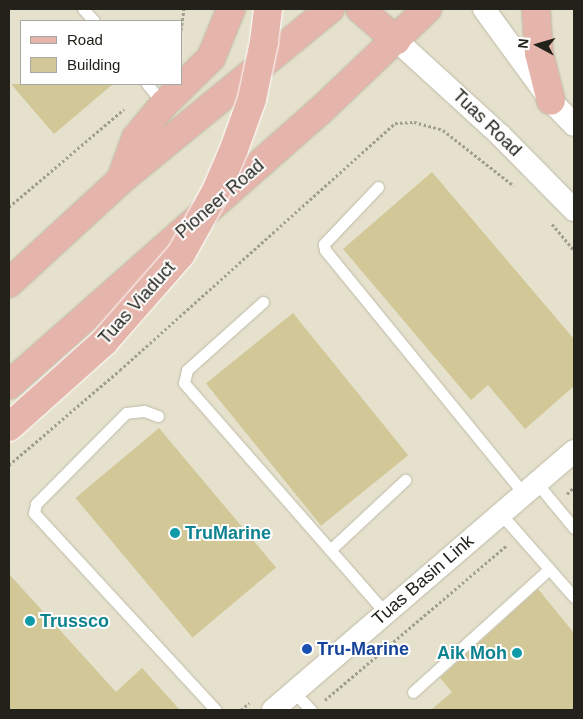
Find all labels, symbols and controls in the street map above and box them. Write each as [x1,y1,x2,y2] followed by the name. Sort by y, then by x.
[20,20,182,85] legend
[513,20,563,70] north arrow
[67,31,103,48] text: Road
[515,38,532,49] text: N
[67,56,120,73] text: Building
[448,85,526,161] street label: Tuas Road
[171,155,269,243] street label: Pioneer Road
[94,257,180,349] street label: Tuas Viaduct
[185,522,271,544] place label: TruMarine
[169,527,181,539] marker: TruMarine
[368,530,478,630] street label: Tuas Basin Link
[40,610,109,632] place label: Trussco
[24,615,36,627] marker: Trussco
[317,638,409,660] place label: Tru-Marine
[437,642,507,664] place label: Aik Moh
[301,643,313,655] marker: Tru-Marine
[511,647,523,659] marker: Aik Moh

